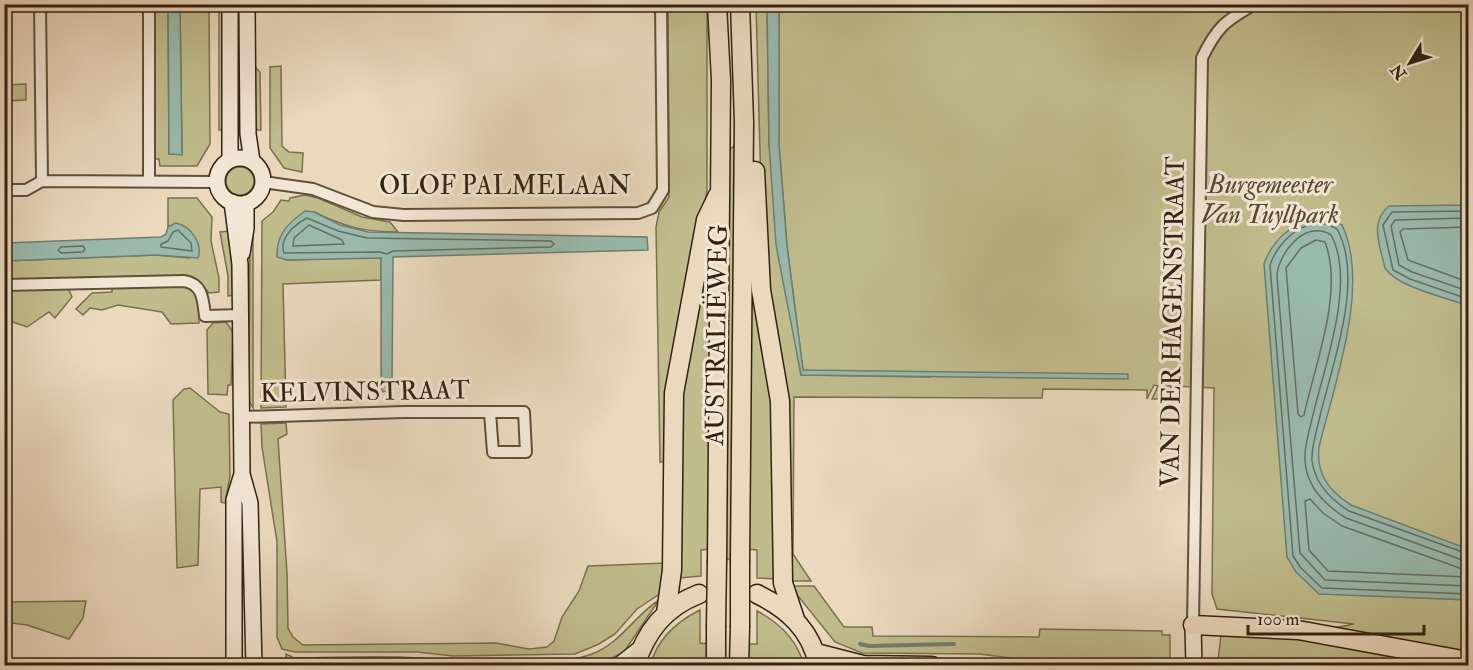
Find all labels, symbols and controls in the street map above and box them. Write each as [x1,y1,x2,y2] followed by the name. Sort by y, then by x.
[1380,33,1440,93] north arrow
[1386,59,1412,84] text: N
[1154,156,1192,488] street label: VAN DER HAGENSTRAAT
[1201,169,1339,231] park label: Burgemeester Van Tuyllpark
[379,170,632,202] street label: OLOF PALMELAAN
[698,224,735,447] street label: AUSTRALIËWEG
[260,374,470,410] street label: KELVINSTRAAT
[1248,598,1424,636] scale bar
[1257,608,1300,631] text: 100 m

